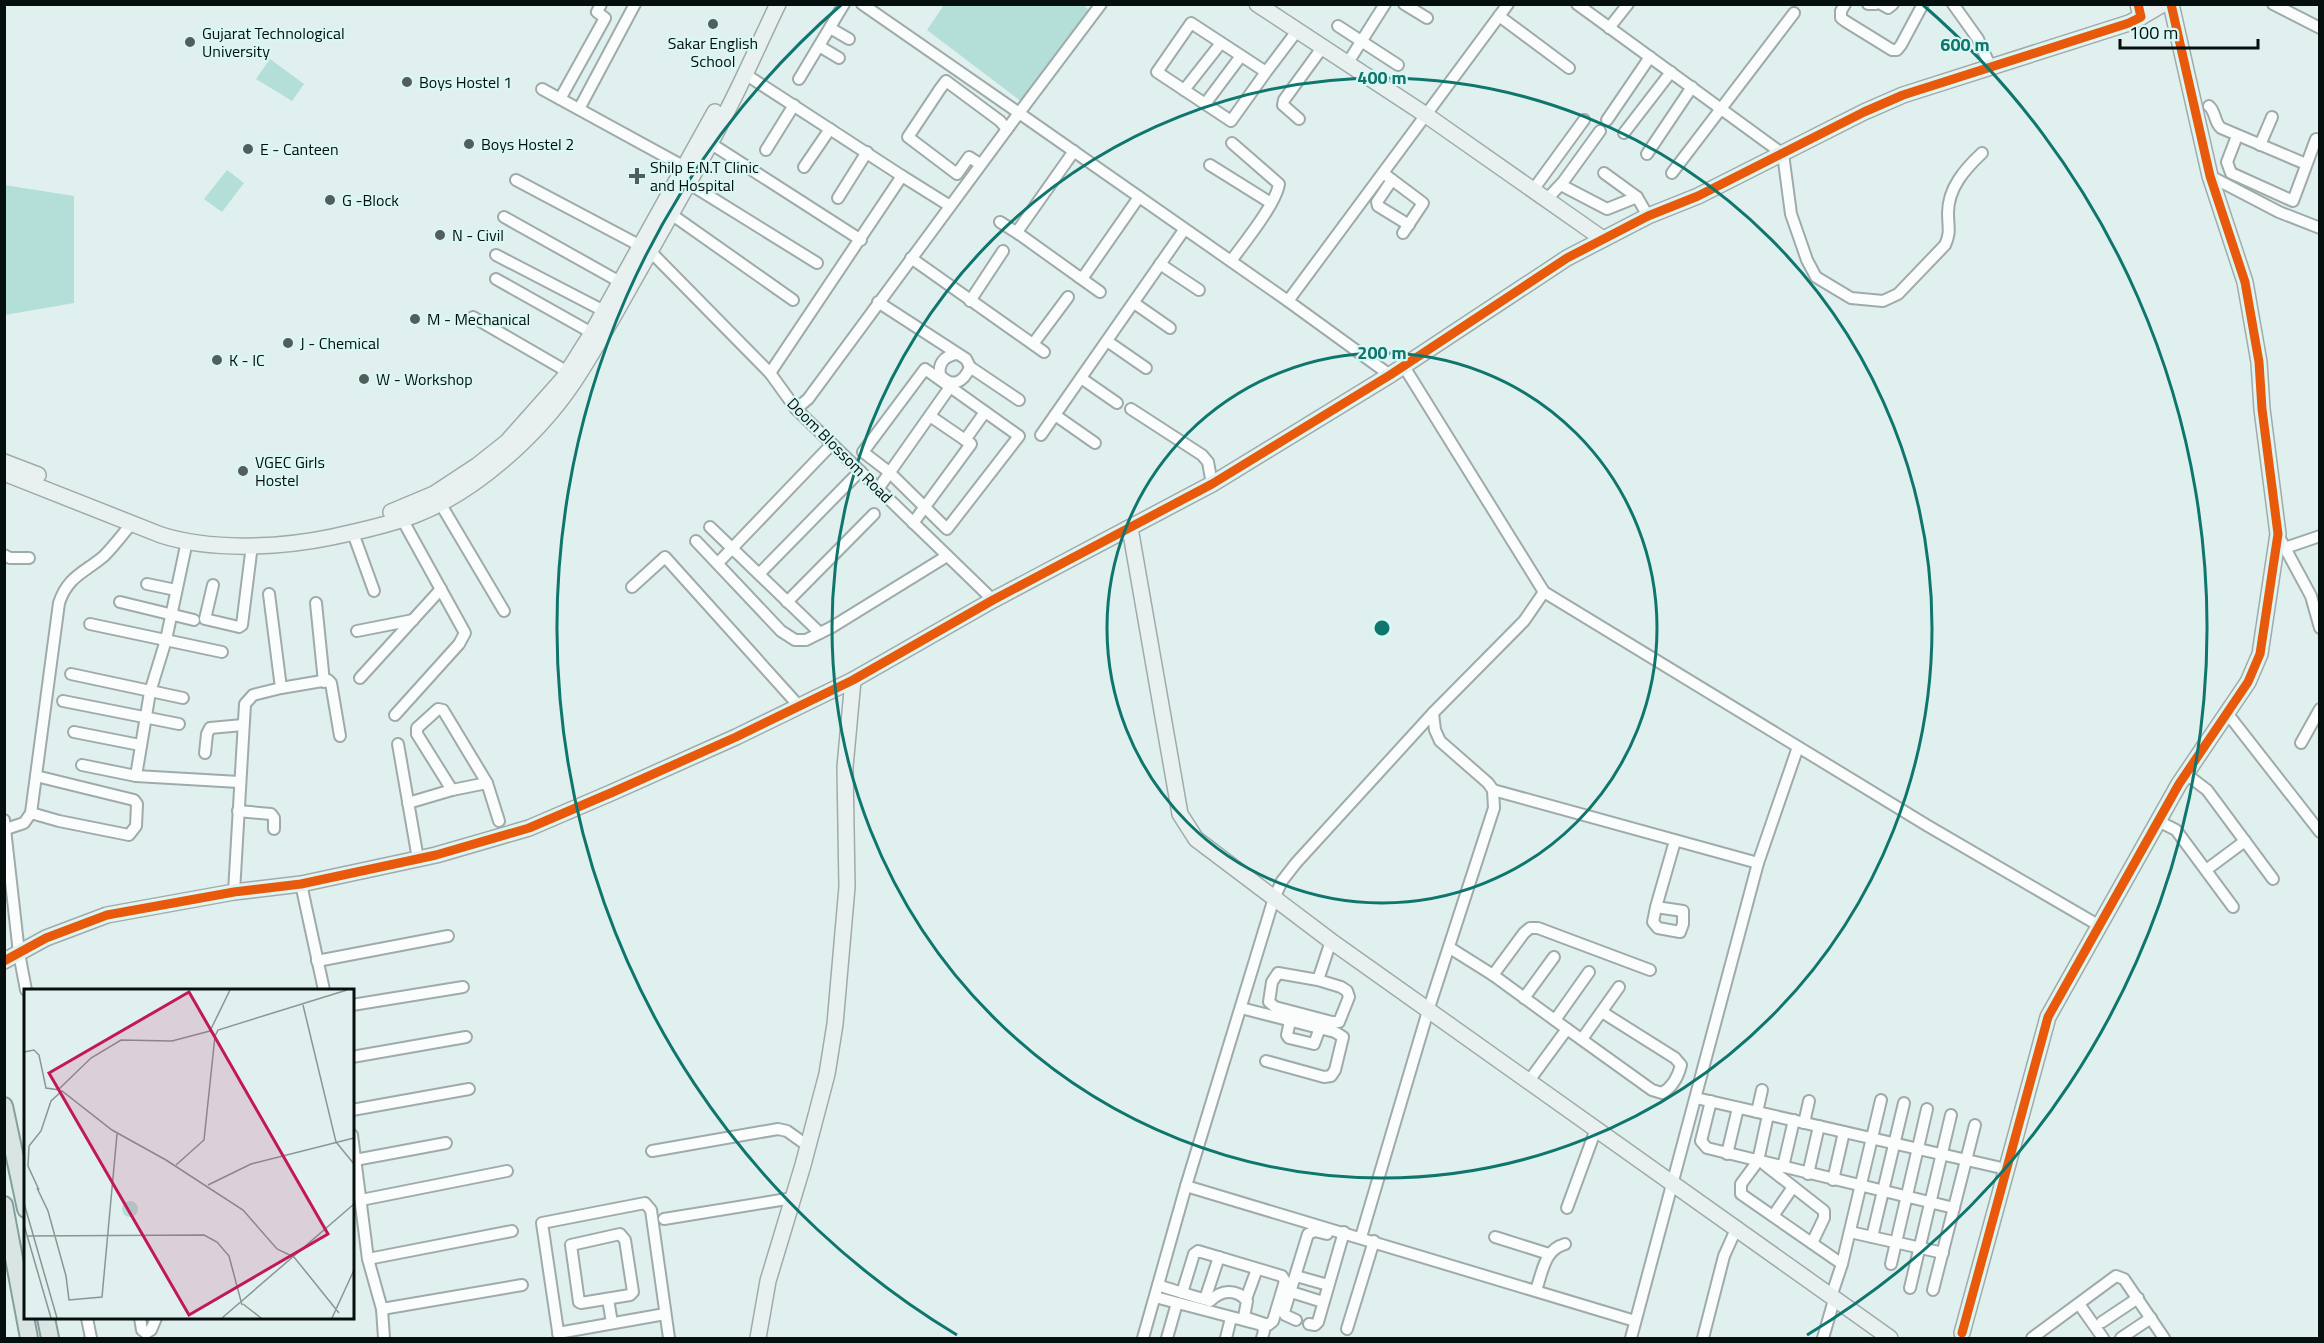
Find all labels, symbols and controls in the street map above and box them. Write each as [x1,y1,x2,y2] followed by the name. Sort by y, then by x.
[2120,12,2258,50] scale bar
[706,17,720,31] marker: Sakar English School
[2129,19,2178,46] text: 100 m
[202,21,345,63] place label: Gujarat Technological University
[668,31,758,73] place label: Sakar English School
[1940,31,1990,58] text: 600 m
[183,35,197,49] marker: Gujarat Technological University
[1357,64,1407,91] text: 400 m
[419,70,512,94] place label: Boys Hostel 1
[400,75,414,89] marker: Boys Hostel 1
[481,132,574,156] place label: Boys Hostel 2
[260,137,339,161] place label: E - Canteen
[462,137,476,151] marker: Boys Hostel 2
[241,142,255,156] marker: E - Canteen
[650,155,759,197] place label: Shilp E.N.T Clinic and Hospital
[628,167,646,185] marker: Shilp E.N.T Clinic and Hospital
[342,188,399,212] place label: G -Block
[323,193,337,207] marker: G -Block
[452,223,504,247] place label: N - Civil
[433,228,447,242] marker: N - Civil
[427,307,530,331] place label: M - Mechanical
[408,312,422,326] marker: M - Mechanical
[300,331,380,355] place label: J - Chemical
[281,336,295,350] marker: J - Chemical
[1357,339,1407,366] text: 200 m
[229,348,265,372] place label: K - IC
[210,353,224,367] marker: K - IC
[376,367,473,391] place label: W - Workshop
[357,372,371,386] marker: W - Workshop
[782,392,898,508] street label: Doom Blossom Road
[255,450,325,492] place label: VGEC Girls Hostel
[236,464,250,478] marker: VGEC Girls Hostel
[1372,618,1392,638] centre of rings
[24,989,354,1319] inset map

